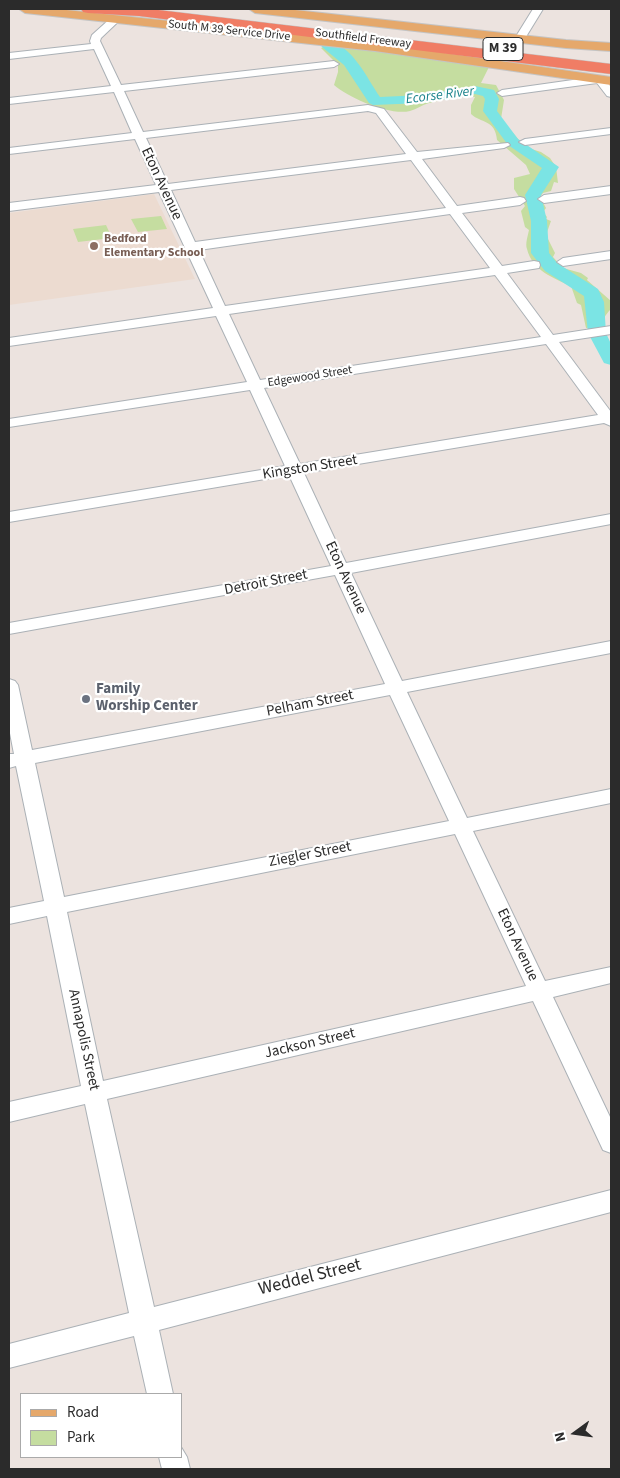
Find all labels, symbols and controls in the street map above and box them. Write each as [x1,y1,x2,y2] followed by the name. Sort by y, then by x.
[167,17,291,45] street label: South M 39 Service Drive
[314,26,412,52] street label: Southfield Freeway
[483,38,523,61] road number: M 39
[405,83,475,109] water label: Ecorse River
[136,145,186,223] street label: Eton Avenue
[104,232,204,260] place label: Bedford Elementary School
[88,240,100,252] marker: Bedford Elementary School
[267,363,353,391] street label: Edgewood Street
[261,452,359,484] street label: Kingston Street
[320,539,370,617] street label: Eton Avenue
[223,566,309,600] street label: Detroit Street
[96,681,198,716] place label: Family Worship Center
[265,687,355,721] street label: Pelham Street
[80,693,92,705] marker: Family Worship Center
[267,838,353,872] street label: Ziegler Street
[492,906,542,984] street label: Eton Avenue
[63,988,103,1092] street label: Annapolis Street
[263,1025,357,1063] street label: Jackson Street
[256,1255,364,1301] street label: Weddel Street
[20,1393,182,1458] legend
[67,1402,99,1423] text: Road
[550,1408,600,1458] north arrow
[67,1427,95,1448] text: Park
[550,1430,571,1444] text: N

